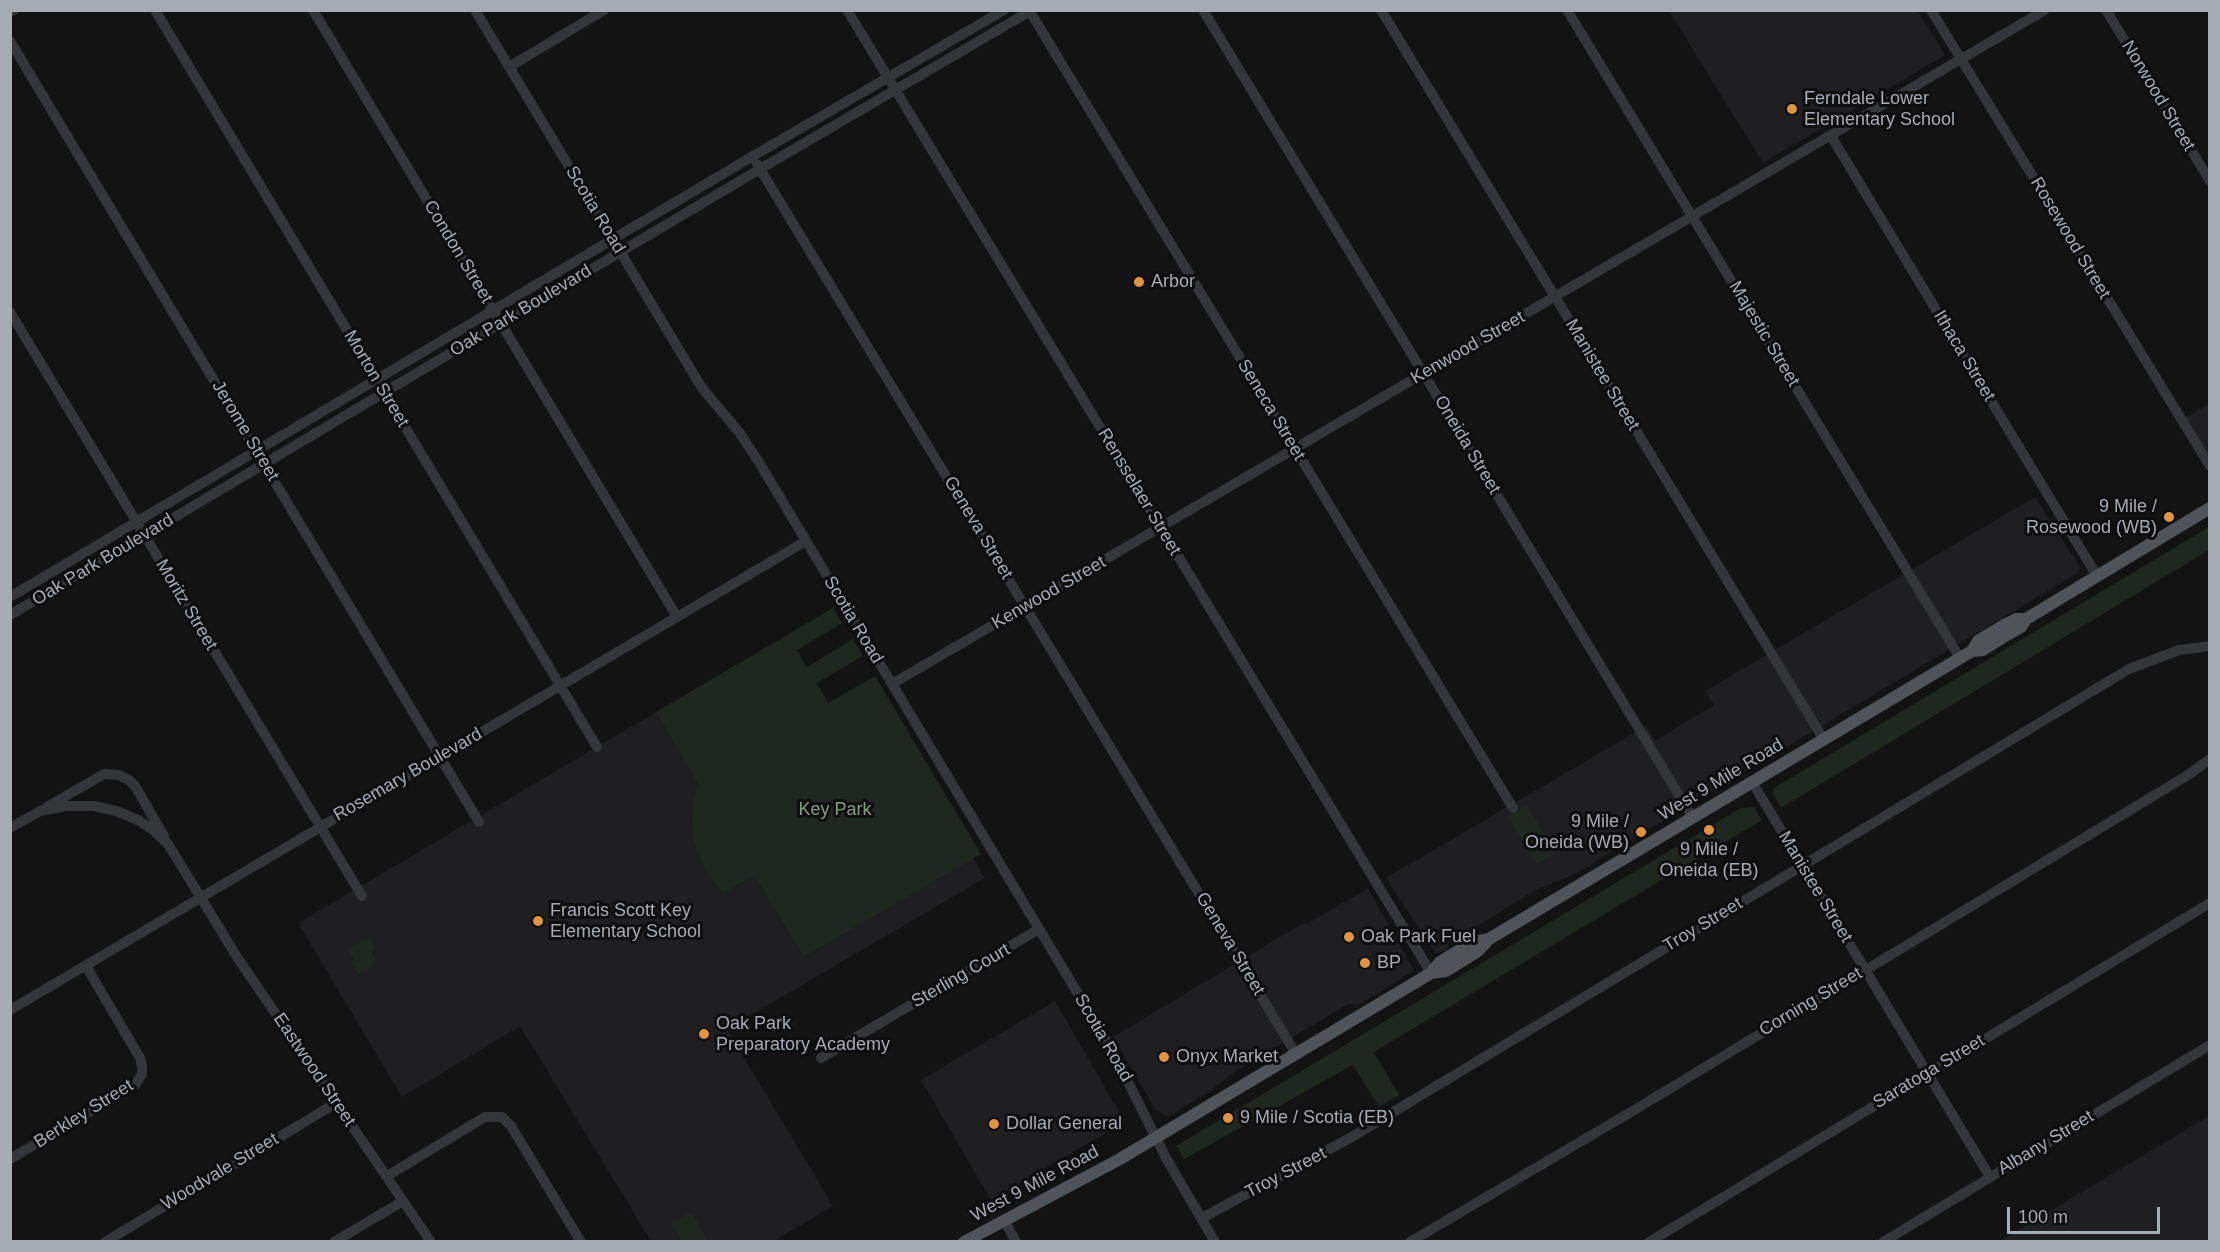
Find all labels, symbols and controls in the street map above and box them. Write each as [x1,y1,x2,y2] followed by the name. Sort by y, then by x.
[2117,37,2199,155] street label: Norwood Street
[1804,88,1955,130] place label: Ferndale Lower Elementary School
[1785,102,1799,116] marker: Ferndale Lower Elementary School
[560,162,630,258] street label: Scotia Road
[2025,173,2115,303] street label: Rosewood Street
[419,197,497,307] street label: Condon Street
[446,260,596,362] street label: Oak Park Boulevard
[1151,271,1195,293] place label: Arbor
[1132,275,1146,289] marker: Arbor
[1724,277,1804,391] street label: Majestic Street
[1407,307,1529,389] street label: Kenwood Street
[1928,307,2000,405] street label: Ithaca Street
[1560,315,1644,435] street label: Manistee Street
[339,327,413,431] street label: Morton Street
[1232,356,1310,464] street label: Seneca Street
[207,377,283,485] street label: Jerome Street
[1429,392,1505,498] street label: Oneida Street
[1093,425,1185,559] street label: Rensselaer Street
[939,473,1017,583] street label: Geneva Street
[2026,496,2157,538] place label: 9 Mile / Rosewood (WB)
[28,509,178,611] street label: Oak Park Boulevard
[2162,510,2176,524] marker: 9 Mile / Rosewood (WB)
[988,552,1110,634] street label: Kenwood Street
[150,556,222,654] street label: Moritz Street
[818,572,888,668] street label: Scotia Road
[330,724,486,826] street label: Rosemary Boulevard
[1655,734,1787,826] street label: West 9 Mile Road
[798,799,872,821] park label: Key Park
[1525,811,1629,854] place label: 9 Mile / Oneida (WB)
[1702,823,1716,837] marker: 9 Mile / Oneida (EB)
[1634,825,1648,839] marker: 9 Mile / Oneida (WB)
[1773,827,1857,947] street label: Manistee Street
[1659,839,1759,882] place label: 9 Mile / Oneida (EB)
[1191,889,1269,999] street label: Geneva Street
[1660,893,1746,957] street label: Troy Street
[550,900,701,942] place label: Francis Scott Key Elementary School
[531,914,545,928] marker: Francis Scott Key Elementary School
[1361,926,1476,948] place label: Oak Park Fuel
[1342,930,1356,944] marker: Oak Park Fuel
[908,939,1014,1013] street label: Sterling Court
[1377,952,1401,974] place label: BP
[1358,956,1372,970] marker: BP
[1756,963,1866,1041] street label: Corning Street
[1069,990,1137,1086] street label: Scotia Road
[268,1009,360,1131] street label: Eastwood Street
[716,1013,890,1056] place label: Oak Park Preparatory Academy
[697,1027,711,1041] marker: Oak Park Preparatory Academy
[1869,1030,1989,1114] street label: Saratoga Street
[1176,1046,1278,1068] place label: Onyx Market
[1157,1050,1171,1064] marker: Onyx Market
[30,1075,138,1153] street label: Berkley Street
[1994,1106,2098,1180] street label: Albany Street
[1240,1107,1394,1129] place label: 9 Mile / Scotia (EB)
[1221,1111,1235,1125] marker: 9 Mile / Scotia (EB)
[1006,1113,1122,1135] place label: Dollar General
[987,1117,1001,1131] marker: Dollar General
[158,1129,282,1215] street label: Woodvale Street
[967,1141,1103,1227] street label: West 9 Mile Road
[1242,1143,1330,1203] street label: Troy Street
[2010,1195,2163,1233] scale bar
[2018,1207,2068,1227] text: 100 m

